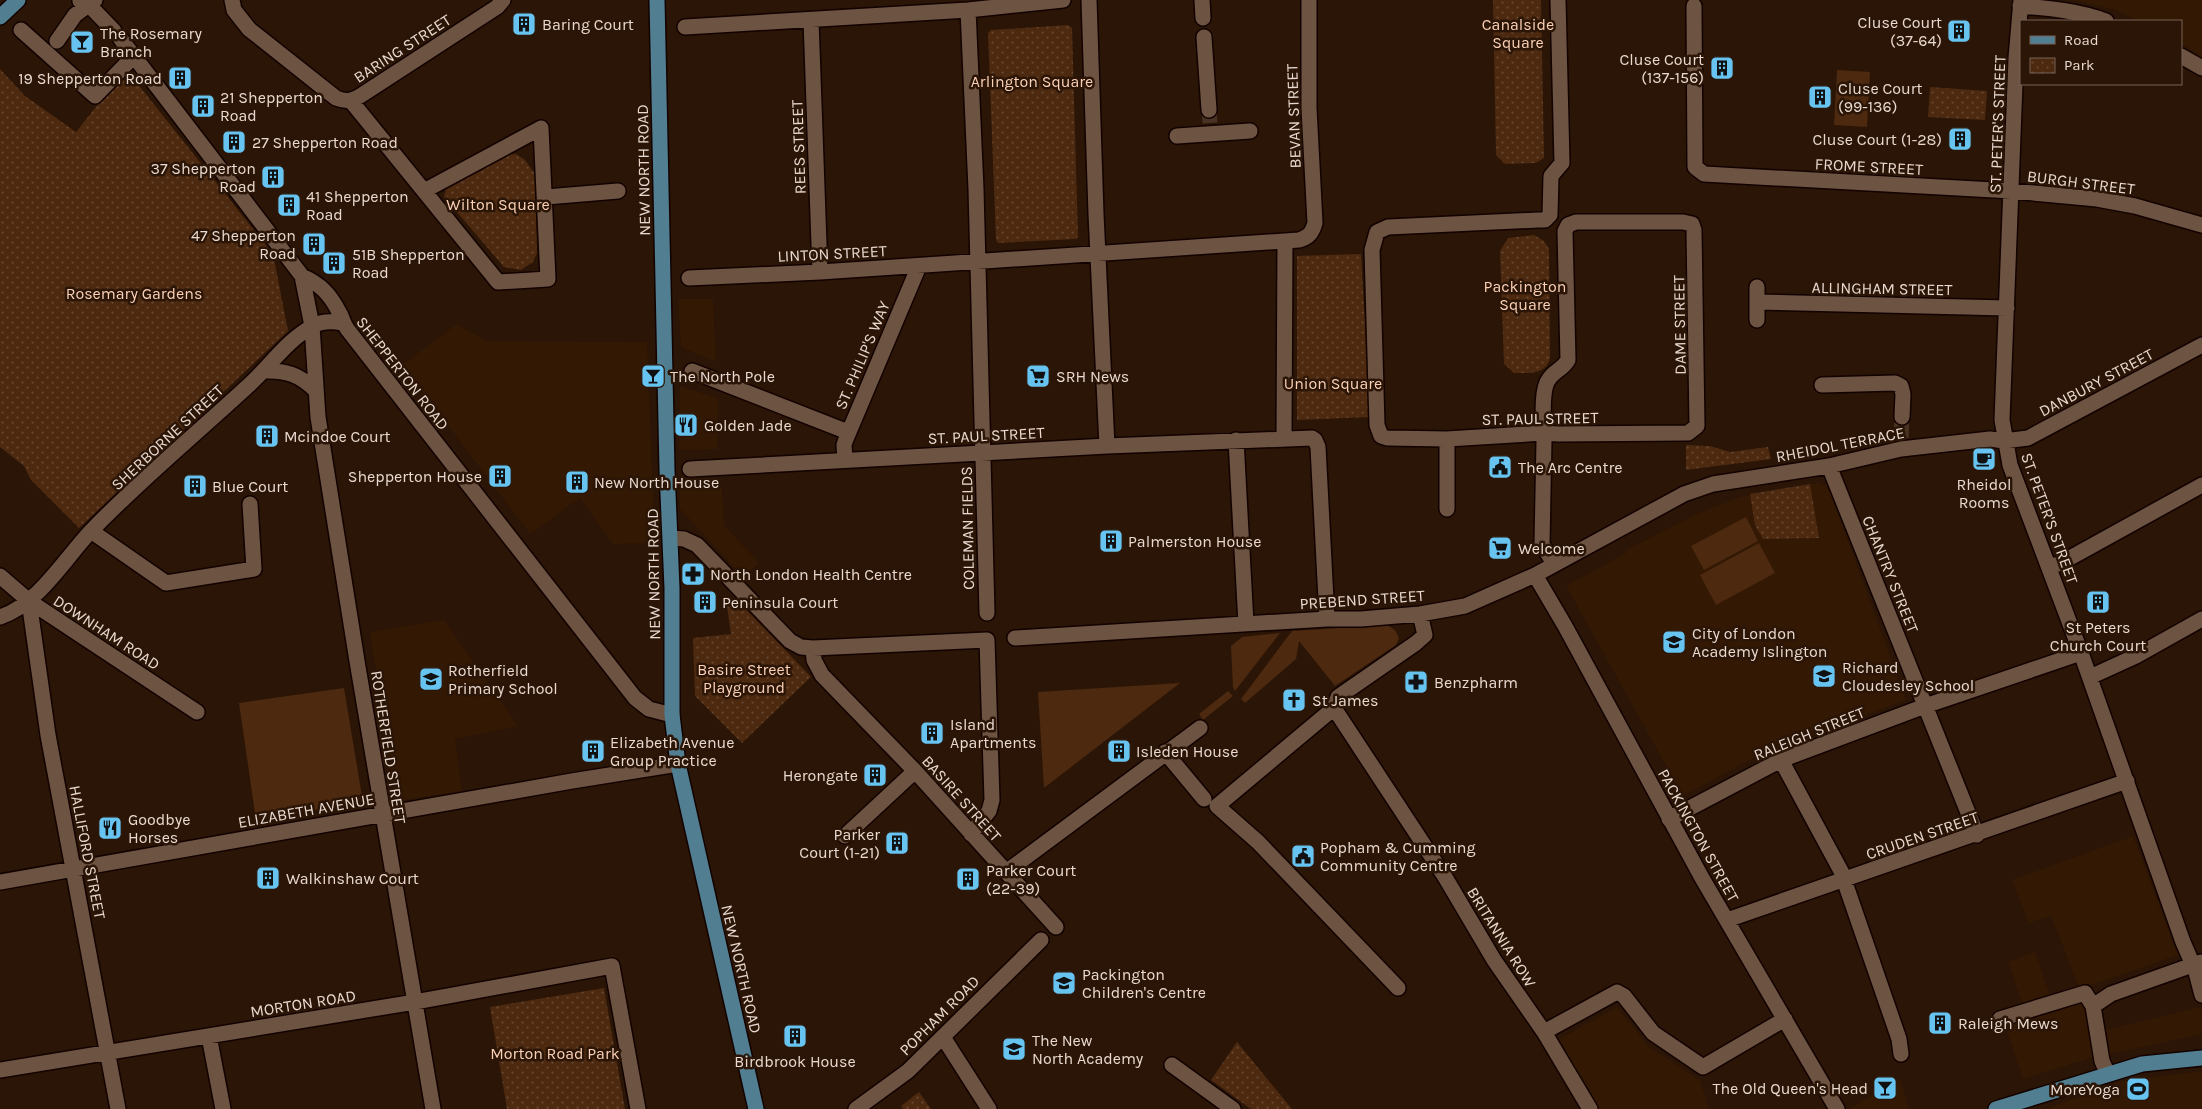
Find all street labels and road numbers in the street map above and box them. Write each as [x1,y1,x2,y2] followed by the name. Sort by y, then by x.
[350,10,454,87] street label: BARING STREET
[1986,55,2009,193] street label: ST. PETER'S STREET
[1282,63,1305,169] street label: BEVAN STREET
[787,99,810,195] street label: REES STREET
[633,104,654,236] street label: NEW NORTH ROAD
[1814,154,1924,179] street label: FROME STREET
[2026,166,2136,199] street label: BURGH STREET
[777,241,887,266] street label: LINTON STREET
[1669,275,1690,375] street label: DAME STREET
[1812,278,1952,299] street label: ALLINGHAM STREET
[831,298,894,412] street label: ST. PHILIP'S WAY
[352,313,453,434] street label: SHEPPERTON ROAD
[2036,344,2157,421] street label: DANBURY STREET
[107,380,227,494] street label: SHERBORNE STREET
[1481,408,1599,429] street label: ST. PAUL STREET
[927,423,1045,448] street label: ST. PAUL STREET
[1774,423,1906,466] street label: RHEIDOL TERRACE
[2017,450,2082,586] street label: ST. PETER'S STREET
[957,466,978,590] street label: COLEMAN FIELDS
[643,508,664,640] street label: NEW NORTH ROAD
[1858,513,1923,635] street label: CHANTRY STREET
[1299,586,1425,613] street label: PREBEND STREET
[50,591,164,674] street label: DOWNHAM ROAD
[367,669,410,825] street label: ROTHERFIELD STREET
[1751,703,1868,764] street label: RALEIGH STREET
[918,751,1005,845] street label: BASIRE STREET
[1654,765,1743,905] street label: PACKINGTON STREET
[65,784,110,920] street label: HALLIFORD STREET
[236,789,376,832] street label: ELIZABETH AVENUE
[1863,807,1981,864] street label: CRUDEN STREET
[1463,884,1540,991] street label: BRITANNIA ROW
[717,903,766,1035] street label: NEW NORTH ROAD
[895,971,983,1059] street label: POPHAM ROAD
[249,986,357,1021] street label: MORTON ROAD

